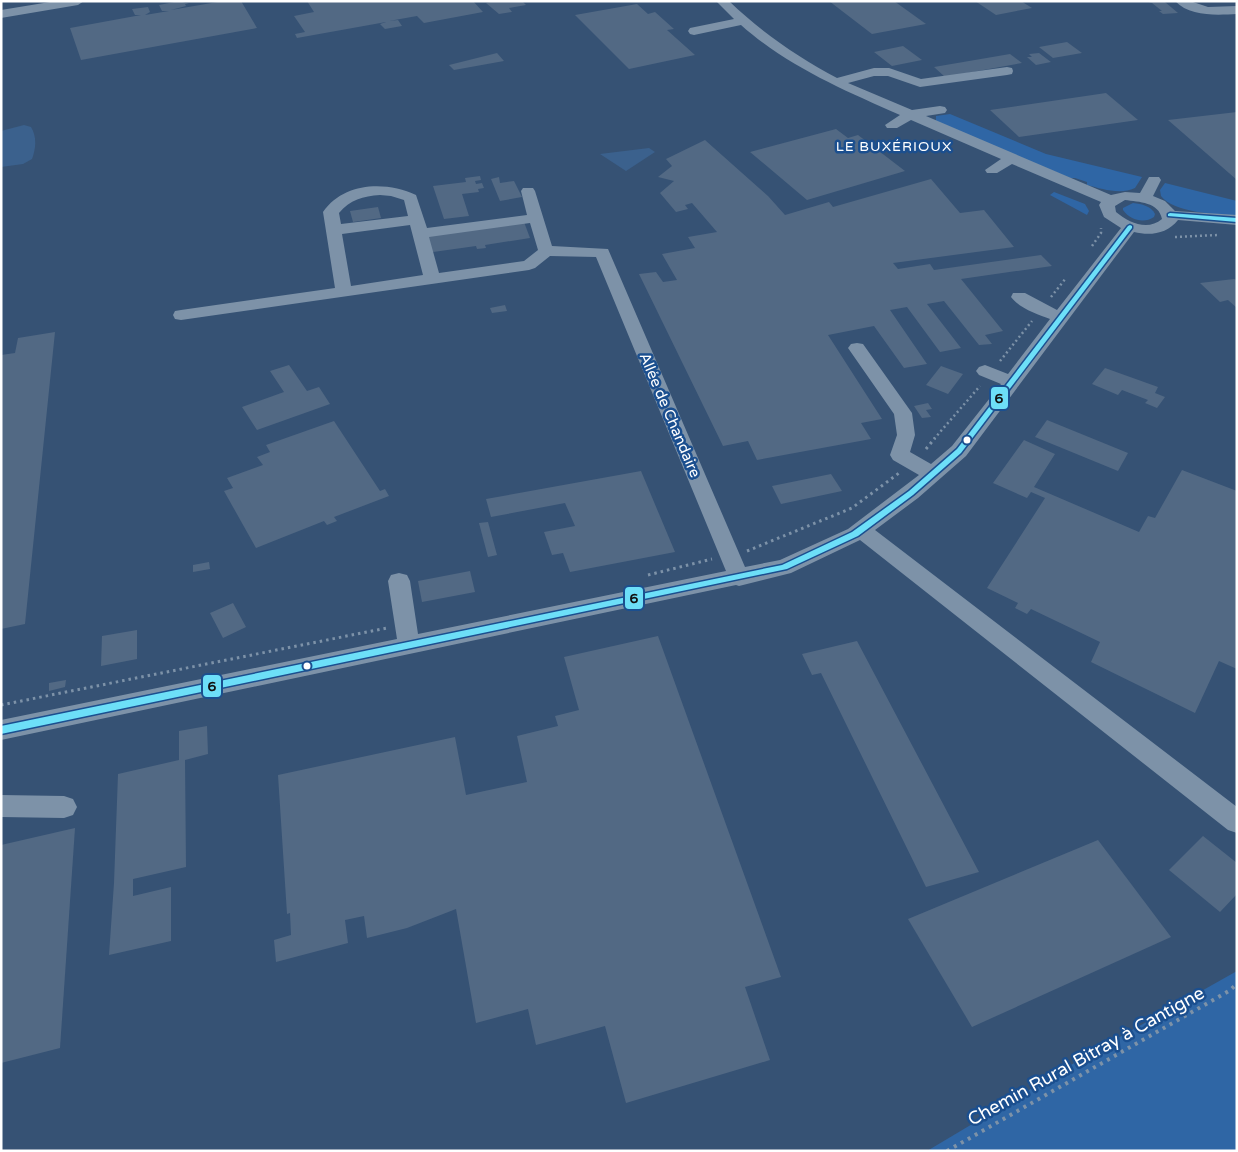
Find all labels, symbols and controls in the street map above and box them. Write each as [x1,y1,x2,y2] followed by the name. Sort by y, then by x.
[836,138,952,155] district label: LE BUXÉRIOUX
[636,350,704,480] street label: Allée de Chandaire
[990,386,1009,410] line badge: 6
[995,390,1004,407] text: 6
[962,435,972,445] unlabelled marker
[624,586,644,610] line badge: 6
[630,590,639,607] text: 6
[302,661,312,671] unlabelled marker
[202,674,222,698] line badge: 6
[208,678,217,695] text: 6
[964,982,1208,1130] street label: Chemin Rural Bitray à Cantigne

